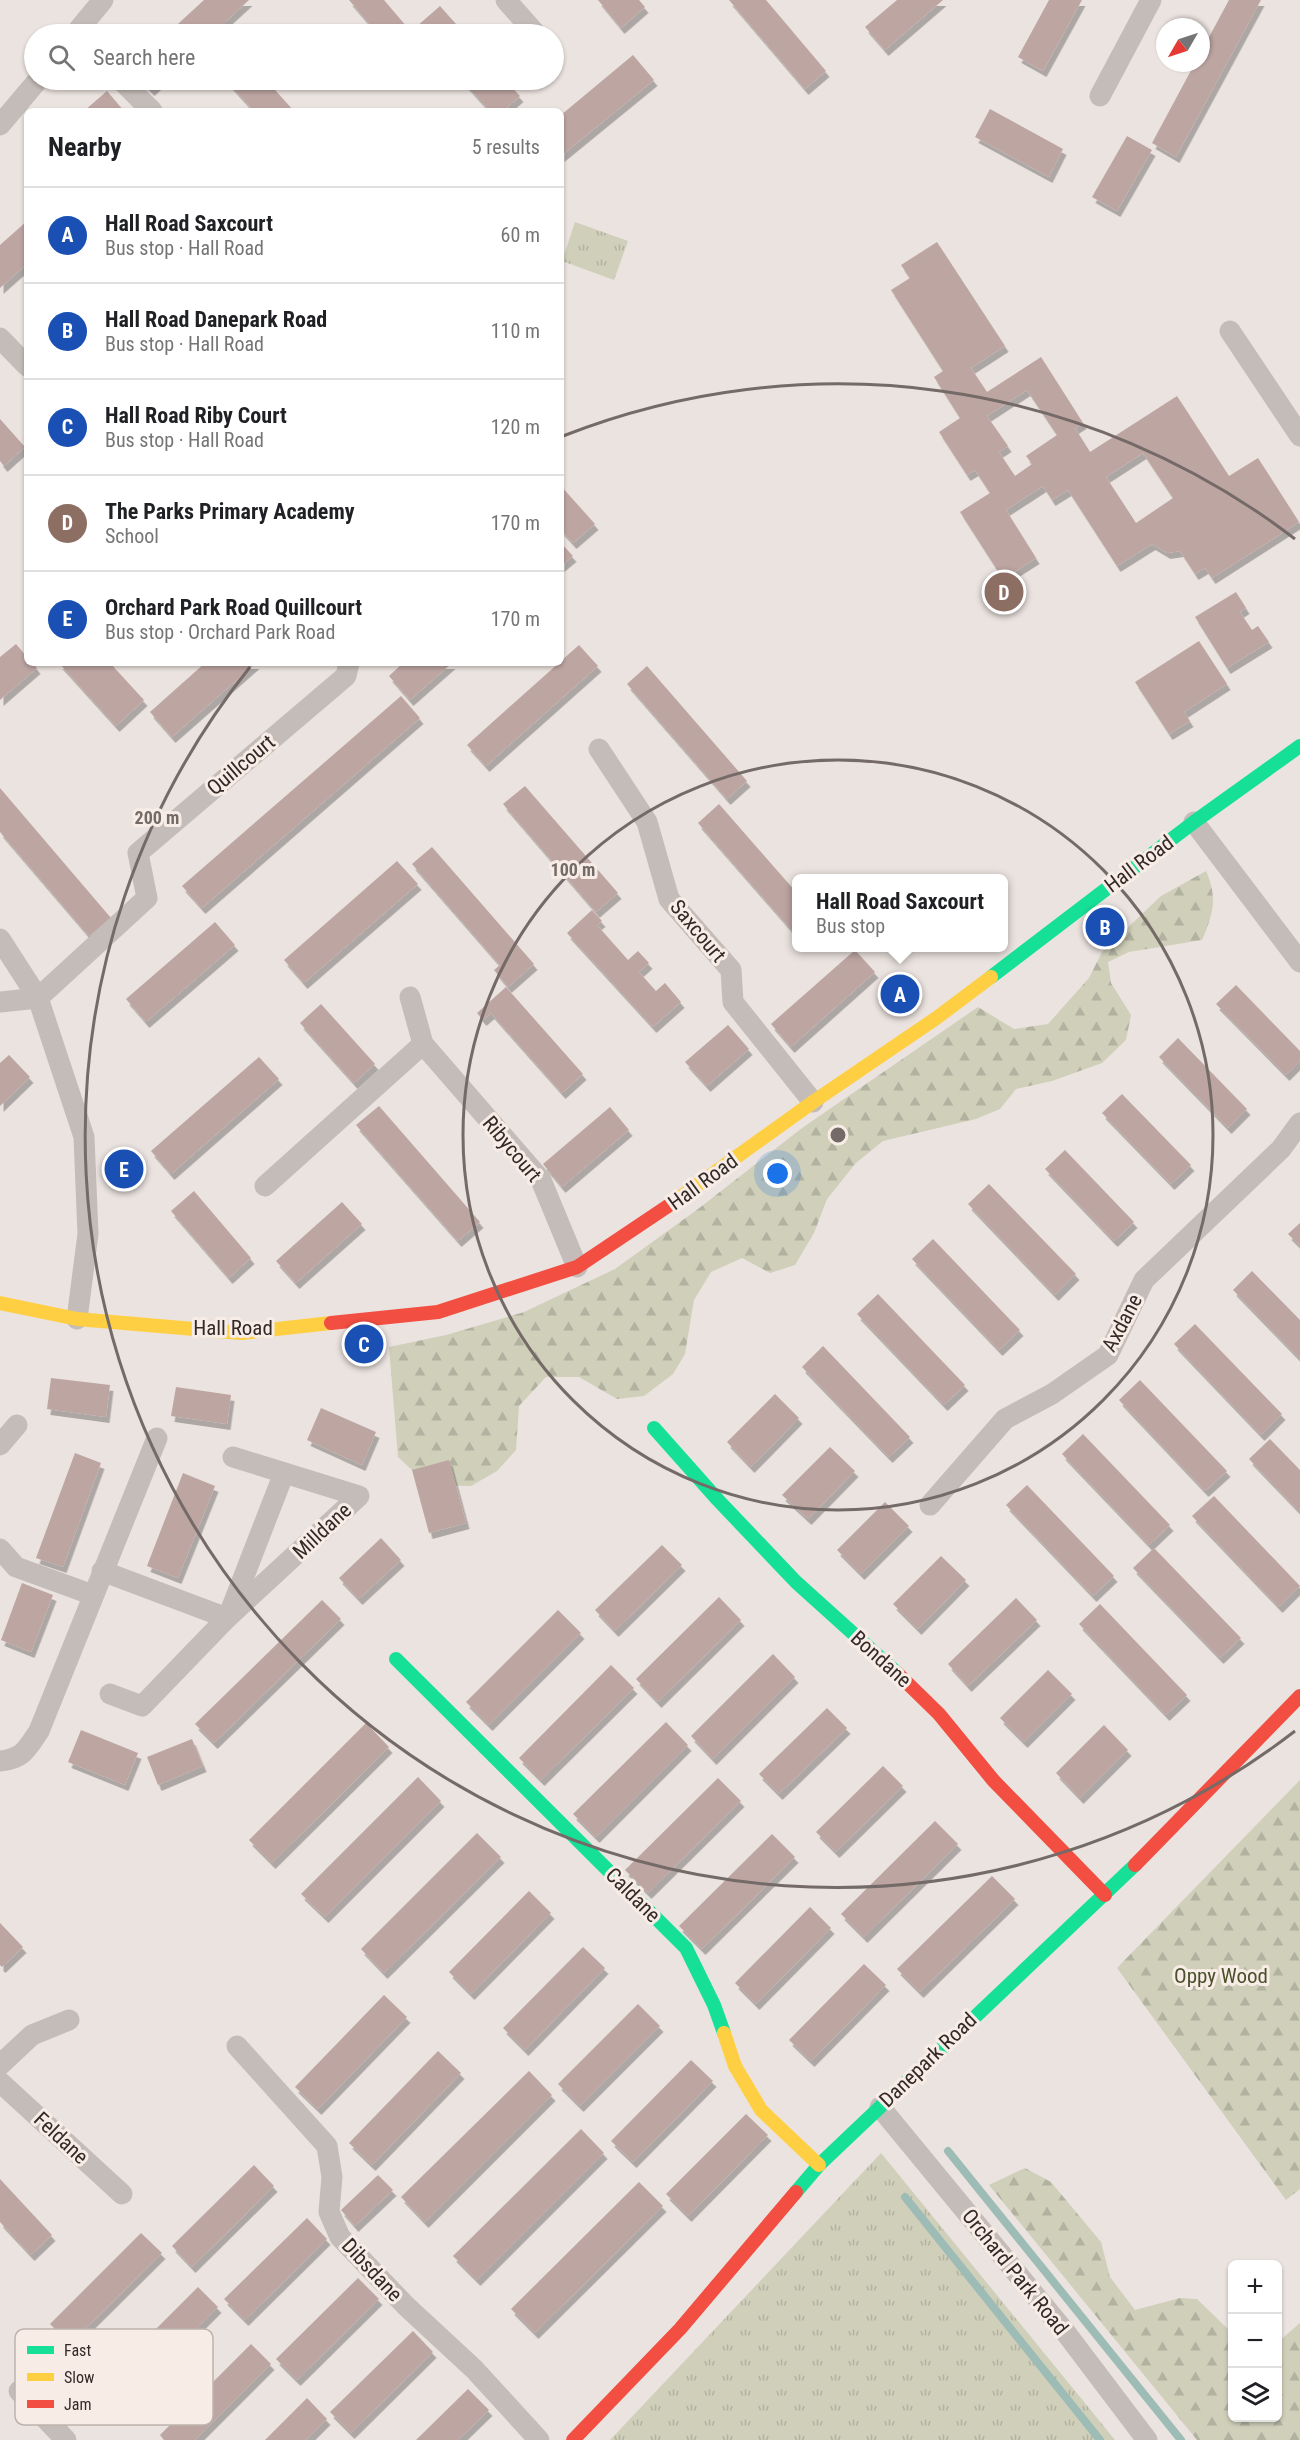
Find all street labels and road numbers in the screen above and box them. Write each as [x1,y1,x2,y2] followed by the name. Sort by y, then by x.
[202,730,280,800] street label: Quillcourt
[1100,830,1178,898] street label: Hall Road
[665,895,731,967] street label: Saxcourt
[478,1111,546,1187] street label: Ribycourt
[664,1149,742,1215] street label: Hall Road
[1097,1290,1147,1356] street label: Axdane
[193,1316,273,1340] street label: Hall Road
[288,1498,356,1564] street label: Milldane
[846,1626,916,1692] street label: Bondane
[601,1863,665,1927] street label: Caldane
[875,2008,981,2112] street label: Danepark Road
[29,2107,93,2169] street label: Feldane
[957,2204,1073,2340] street label: Orchard Park Road
[337,2234,407,2307] street label: Dibsdane

